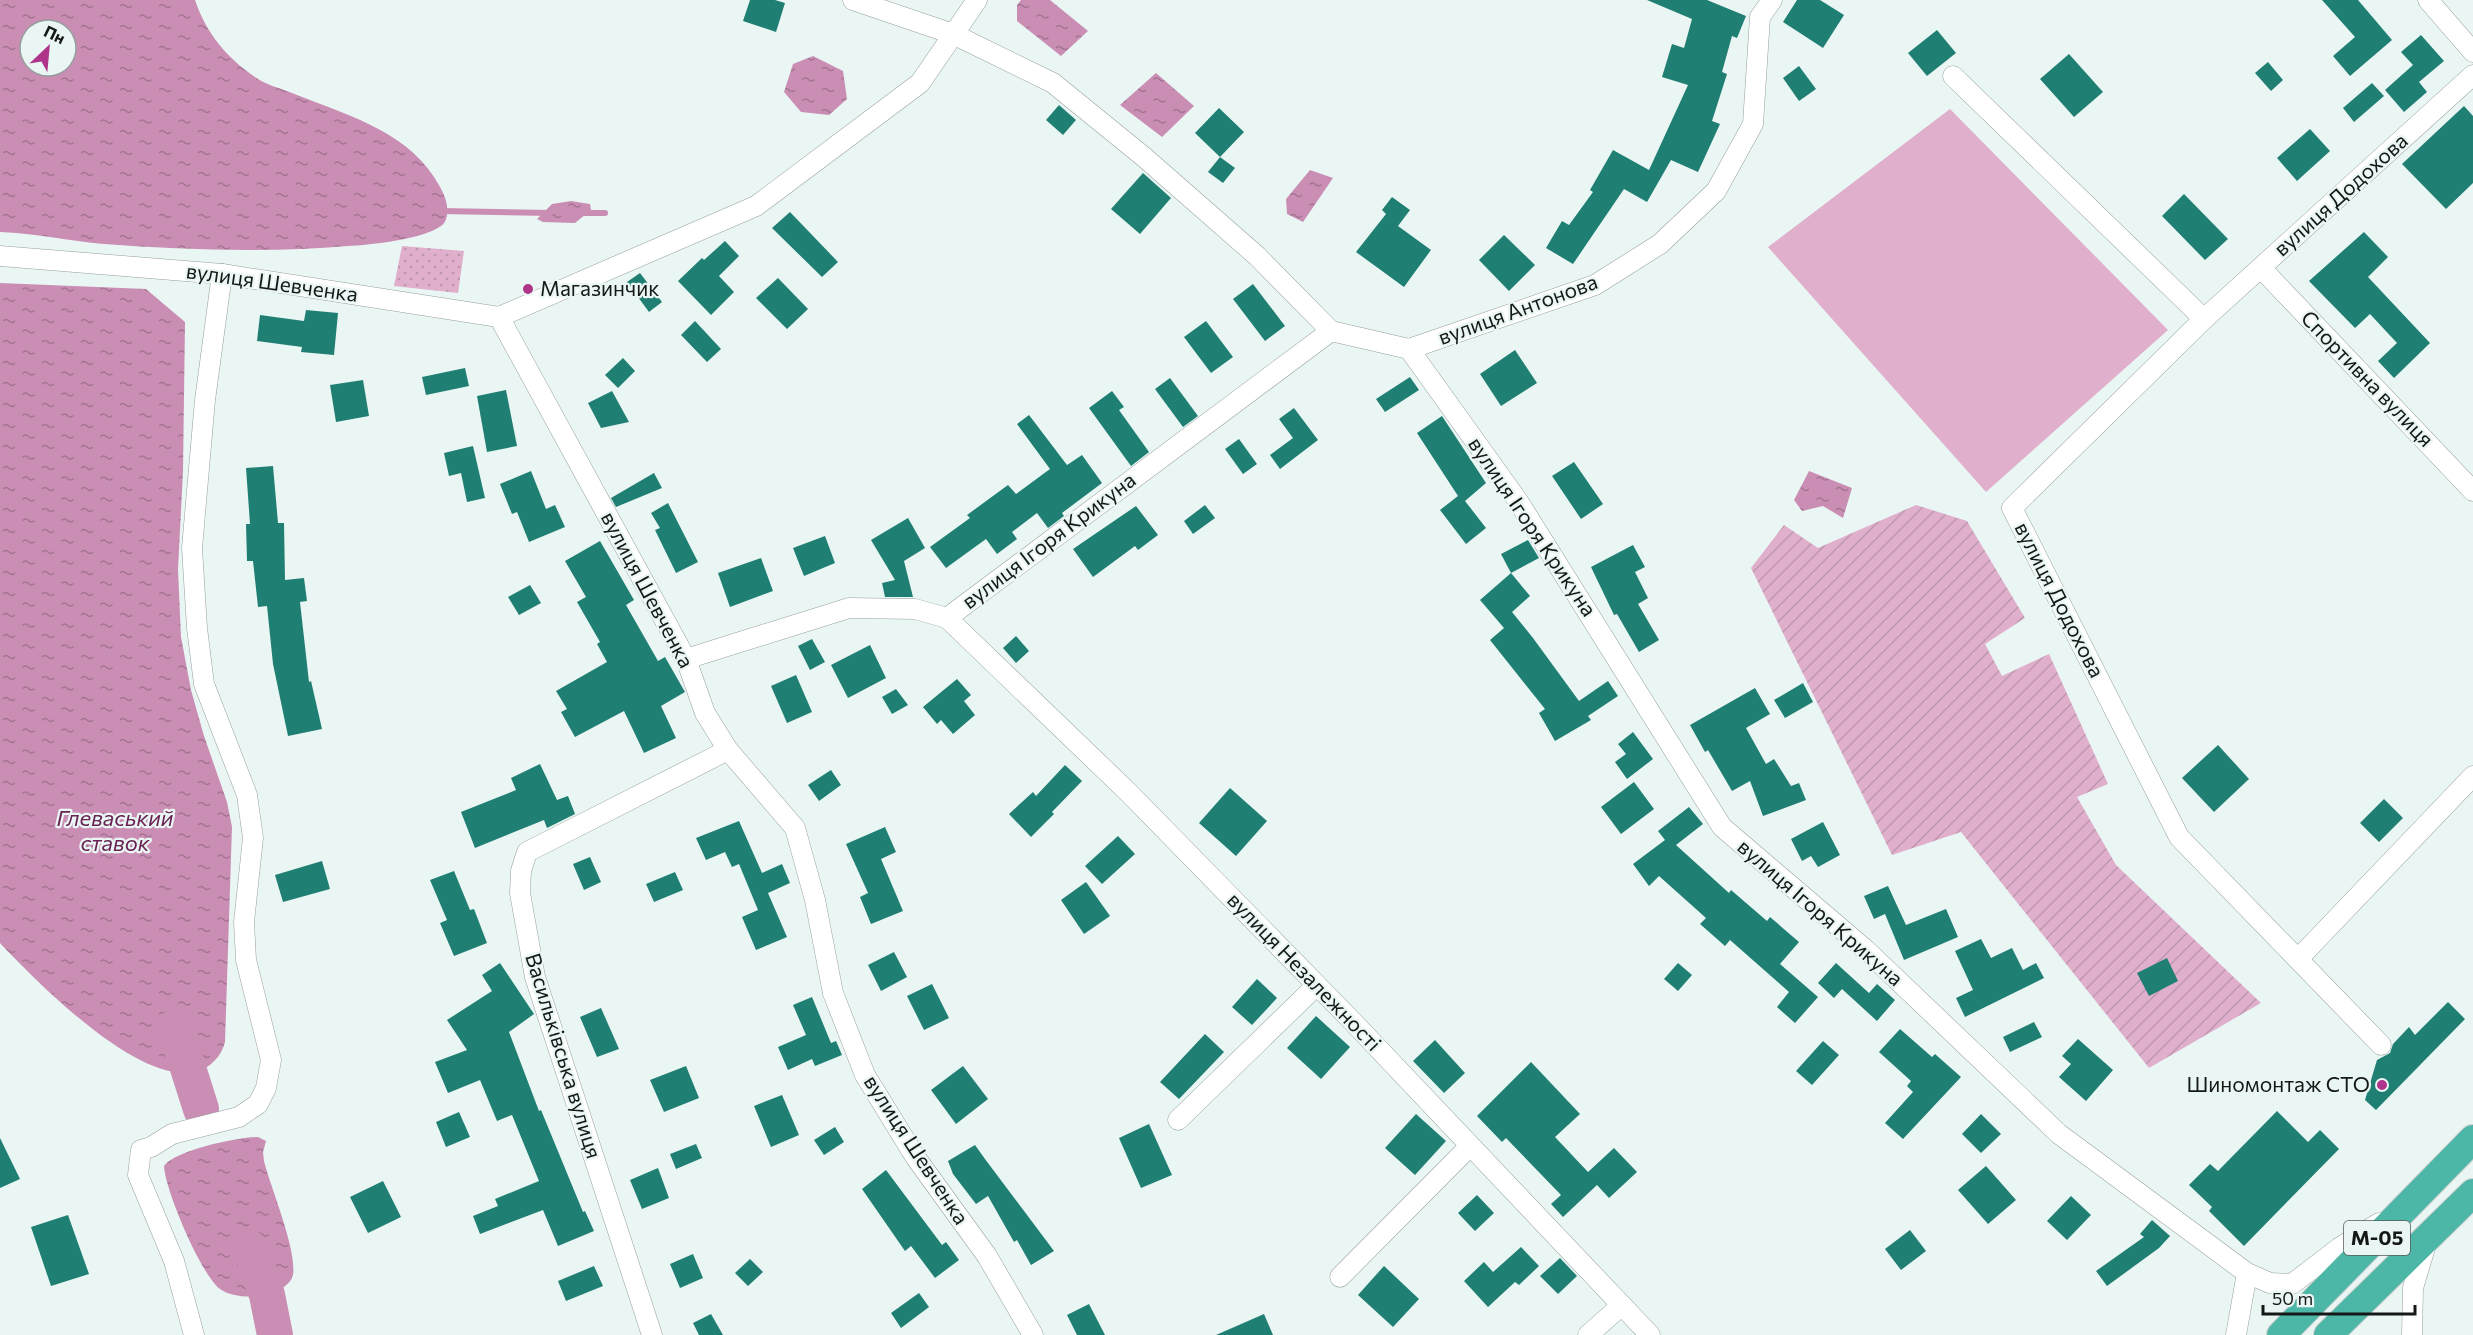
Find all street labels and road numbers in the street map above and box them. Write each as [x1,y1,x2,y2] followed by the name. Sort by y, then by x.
[2268,127,2412,260] street label: вулиця Додохова
[185,257,360,306] street label: вулиця Шевченка
[1434,268,1601,349] street label: вулиця Антонова
[2297,305,2439,451] street label: Спортивна вулиця
[1464,432,1603,621] street label: вулиця Ігоря Крикуна
[956,466,1140,613] street label: вулиця Ігоря Крикуна
[597,507,700,672] street label: вулиця Шевченка
[2010,517,2110,681] street label: вулиця Додохова
[1733,833,1909,990] street label: вулиця Ігоря Крикуна
[1223,887,1387,1055] street label: вулиця Незалежності
[521,950,608,1161] street label: Васильківська вулиця
[860,1070,975,1229] street label: вулиця Шевченка
[2344,1221,2410,1255] road number: М-05

